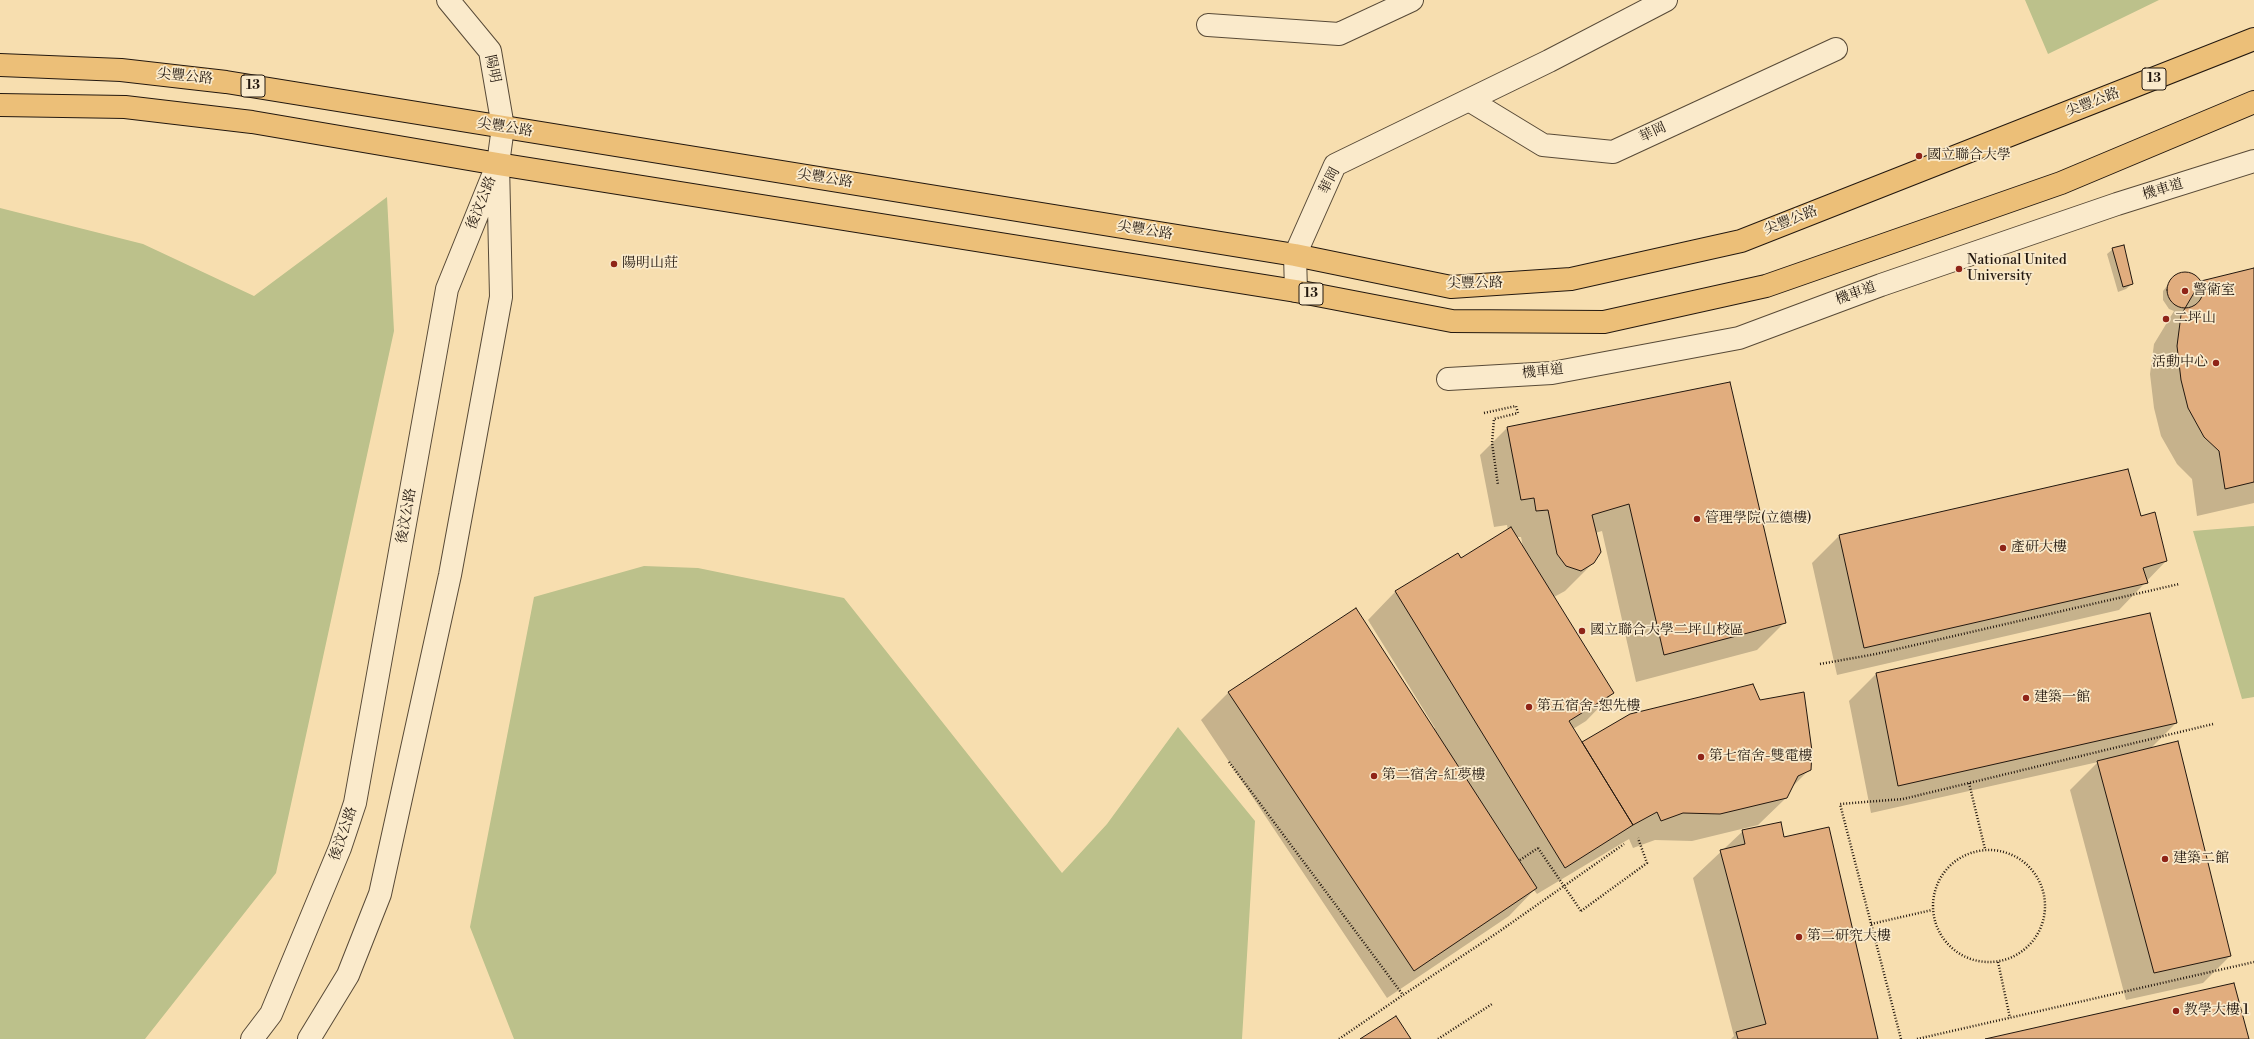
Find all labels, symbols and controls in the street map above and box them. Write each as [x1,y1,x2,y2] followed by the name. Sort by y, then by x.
[481,54,503,84] street label: 陽明
[156,66,214,88] street label: 尖豐公路
[2142,68,2166,90] road number: 13
[241,75,265,97] road number: 13
[2064,85,2122,121] street label: 尖豐公路
[476,115,534,141] street label: 尖豐公路
[1637,119,1669,147] street label: 華岡
[1927,148,2011,164] place label: 國立聯合大學
[1914,151,1924,161] marker: 國立聯合大學
[1316,165,1344,197] street label: 華岡
[796,166,854,192] street label: 尖豐公路
[464,174,500,232] street label: 後汶公路
[2140,176,2186,204] street label: 機車道
[1762,203,1820,239] street label: 尖豐公路
[1116,218,1174,244] street label: 尖豐公路
[1967,253,2067,286] place label: National United University
[622,256,678,272] place label: 陽明山莊
[609,259,619,269] marker: 陽明山莊
[1954,264,1964,274] marker: National United University
[1447,275,1503,293] street label: 尖豐公路
[1833,279,1879,309] street label: 機車道
[1299,283,1323,305] road number: 13
[2193,283,2235,299] place label: 警衛室
[2180,286,2190,296] marker: 警衛室
[2174,311,2216,327] place label: 二坪山
[2161,314,2171,324] marker: 二坪山
[2152,355,2208,371] place label: 活動中心
[2211,358,2221,368] marker: 活動中心
[1521,361,1565,383] street label: 機車道
[394,487,420,545] street label: 後汶公路
[1705,511,1812,527] place label: 管理學院(立德樓)
[1692,514,1702,524] marker: 管理學院(立德樓)
[2011,540,2067,556] place label: 產研大樓
[1998,543,2008,553] marker: 產研大樓
[1590,623,1744,639] place label: 國立聯合大學二坪山校區
[1577,626,1587,636] marker: 國立聯合大學二坪山校區
[2034,690,2090,706] place label: 建築一館
[2021,693,2031,703] marker: 建築一館
[1537,699,1641,715] place label: 第五宿舍-恕先樓
[1524,702,1534,712] marker: 第五宿舍-恕先樓
[1709,749,1813,765] place label: 第七宿舍-雙電樓
[1696,752,1706,762] marker: 第七宿舍-雙電樓
[1382,768,1486,784] place label: 第二宿舍-紅夢樓
[1369,771,1379,781] marker: 第二宿舍-紅夢樓
[327,805,361,863] street label: 後汶公路
[2173,851,2229,867] place label: 建築二館
[2160,854,2170,864] marker: 建築二館
[1807,929,1891,945] place label: 第二研究大樓
[1794,932,1804,942] marker: 第二研究大樓
[2184,1003,2249,1019] place label: 教學大樓 1
[2171,1006,2181,1016] marker: 教學大樓 1

